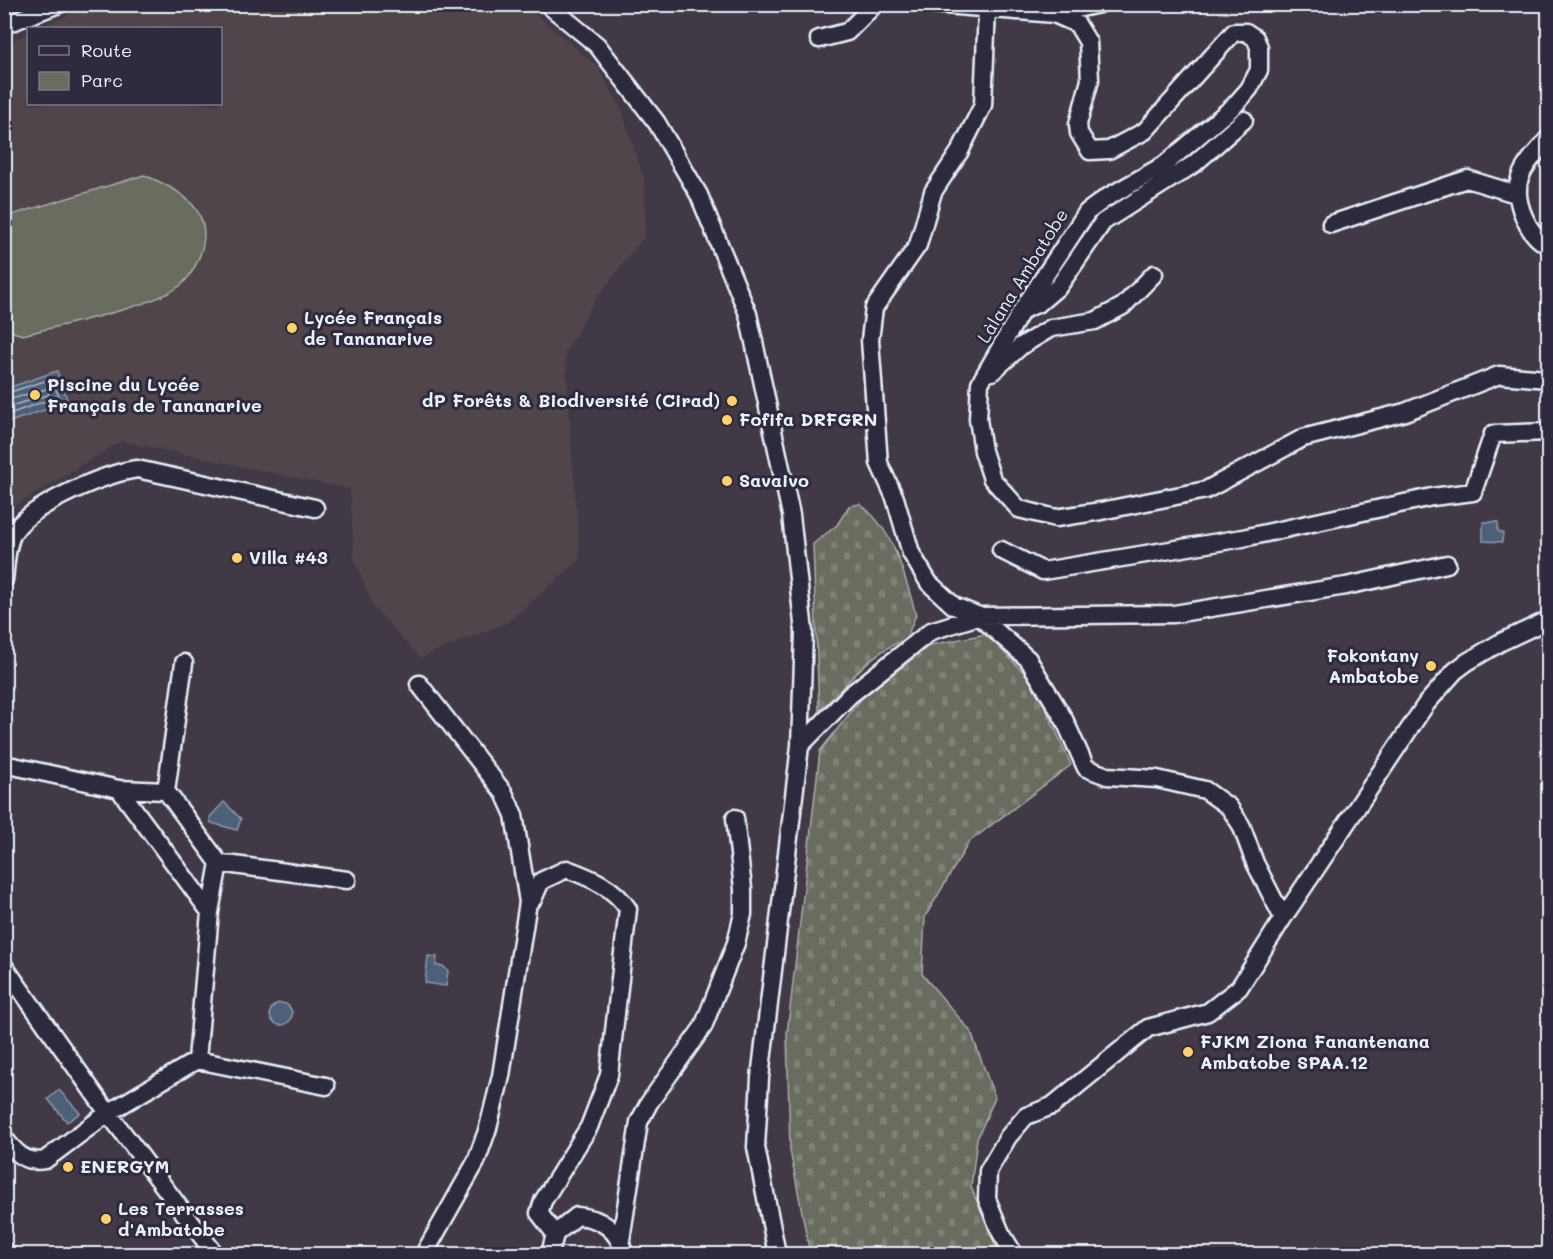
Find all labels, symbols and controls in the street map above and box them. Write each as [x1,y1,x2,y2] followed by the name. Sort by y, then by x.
[27,27,222,105] legend
[81,38,132,62] text: Route
[81,68,123,92] text: Parc
[971,204,1073,347] street label: Làlana Ambatobe
[304,305,442,350] place label: Lycée Français de Tananarive
[285,321,299,335] marker: Lycée Français de Tananarive
[47,372,262,417] place label: Piscine du Lycée Français de Tananarive
[28,388,42,402] marker: Piscine du Lycée Français de Tananarive
[422,388,720,412] place label: dP Forêts & Biodiversité (Cirad)
[725,394,739,408] marker: dP Forêts & Biodiversité (Cirad)
[739,407,877,431] place label: Fofifa DRFGRN
[720,413,734,427] marker: Fofifa DRFGRN
[739,468,809,492] place label: Savaivo
[720,474,734,488] marker: Savaivo
[249,545,328,569] place label: Villa #43
[230,551,244,565] marker: Villa #43
[1326,643,1419,688] place label: Fokontany Ambatobe
[1424,659,1438,673] marker: Fokontany Ambatobe
[1200,1029,1430,1074] place label: FJKM Ziona Fanantenana Ambatobe SPAA.12
[1181,1045,1195,1059] marker: FJKM Ziona Fanantenana Ambatobe SPAA.12
[80,1154,169,1178] place label: ENERGYM
[61,1160,75,1174] marker: ENERGYM
[118,1196,244,1241] place label: Les Terrasses d'Ambatobe
[99,1212,113,1226] marker: Les Terrasses d'Ambatobe

